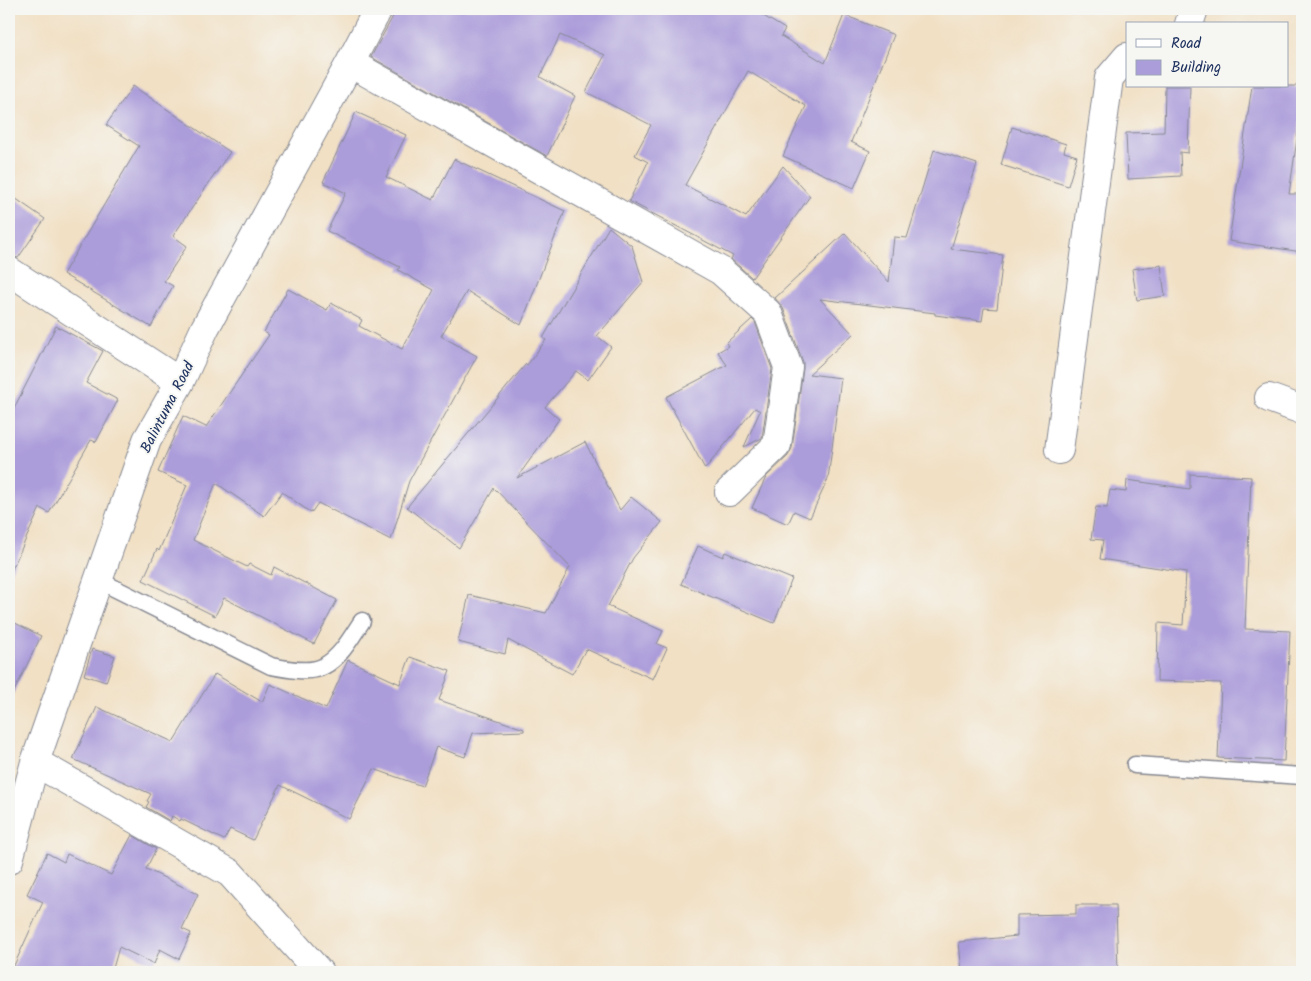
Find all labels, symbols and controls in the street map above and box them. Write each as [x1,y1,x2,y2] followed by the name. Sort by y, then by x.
[1126,22,1288,88] legend
[1171,32,1202,56] text: Road
[1171,56,1221,80] text: Building
[135,357,201,457] street label: Balintuma Road

